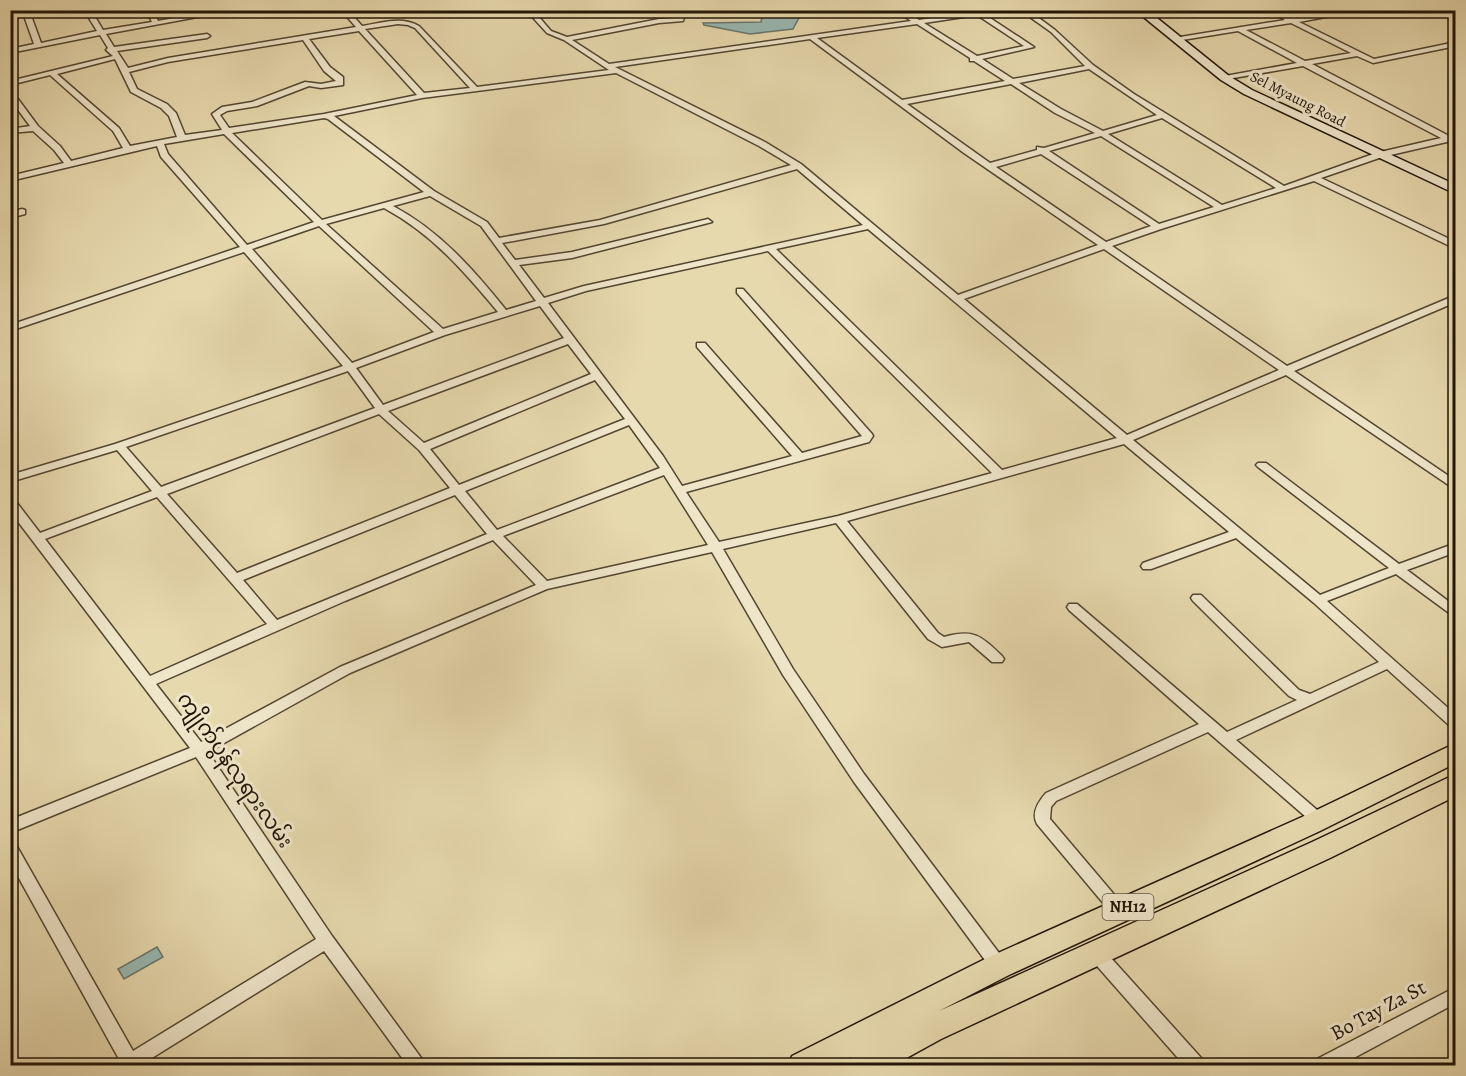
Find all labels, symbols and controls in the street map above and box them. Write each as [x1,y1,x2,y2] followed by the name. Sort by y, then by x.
[1247,66,1350,132] street label: Sel Myaung Road
[167,685,301,856] street label: ကျိုက်ပွန်လုရားလမ်း
[1102,894,1154,920] road number: NH12
[1325,973,1431,1047] street label: Bo Tay Za St

